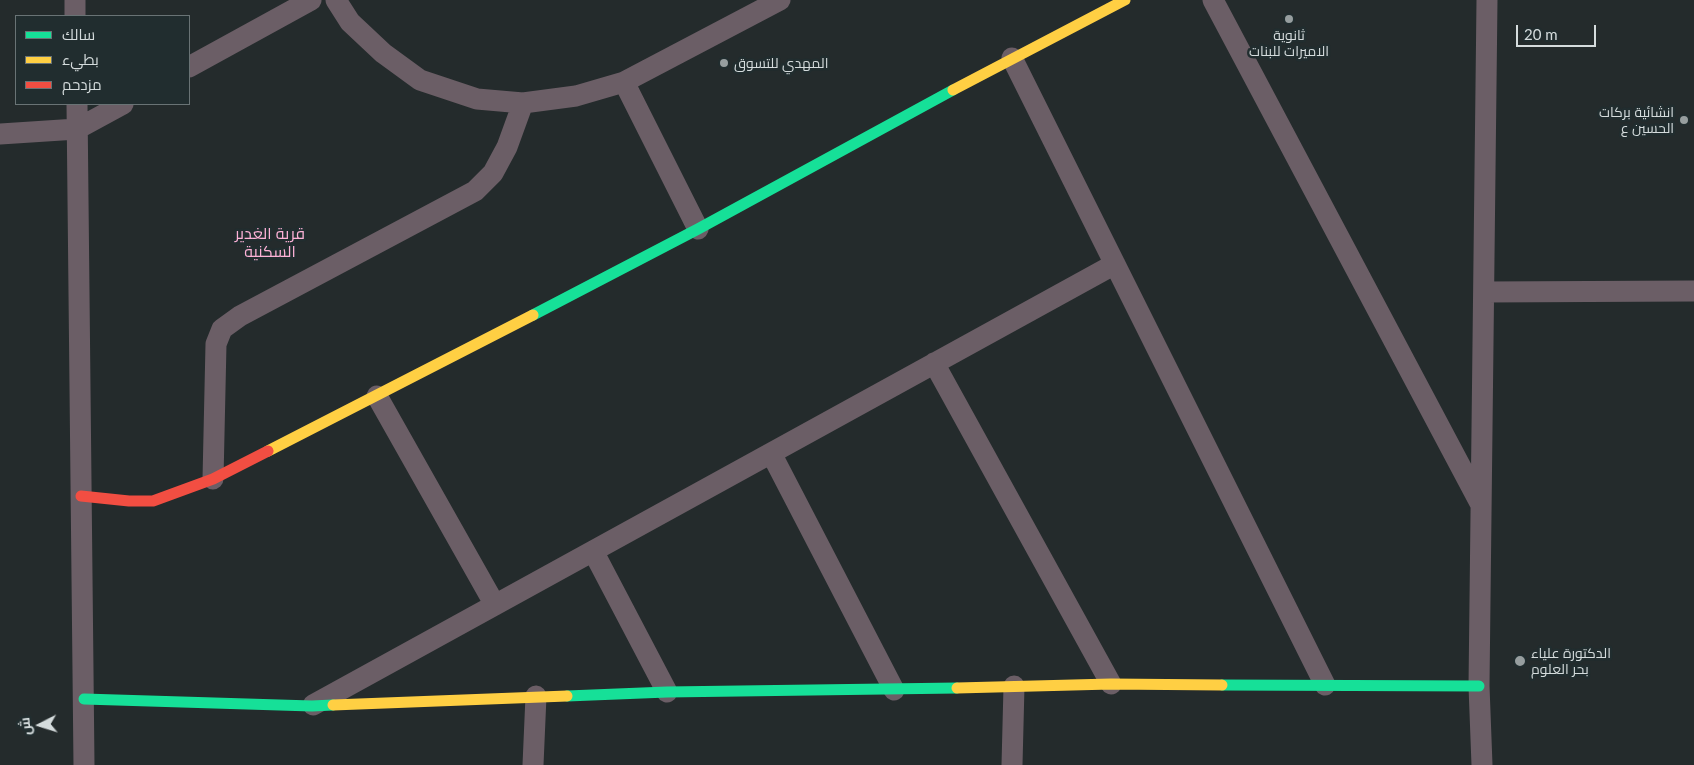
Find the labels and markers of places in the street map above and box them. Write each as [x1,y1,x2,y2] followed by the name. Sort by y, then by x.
[1283,13,1295,25] marker: ثانوية الاميرات للبنات
[1249,27,1329,59] place label: ثانوية الاميرات للبنات
[734,55,828,71] place label: المهدي للتسوق
[718,57,730,69] marker: المهدي للتسوق
[1599,104,1674,136] place label: انشائية بركات الحسين ع
[1678,114,1690,126] marker: انشائية بركات الحسين ع
[1531,645,1611,678] place label: الدكتورة علياء بحر العلوم
[1513,654,1527,668] marker: الدكتورة علياء بحر العلوم

